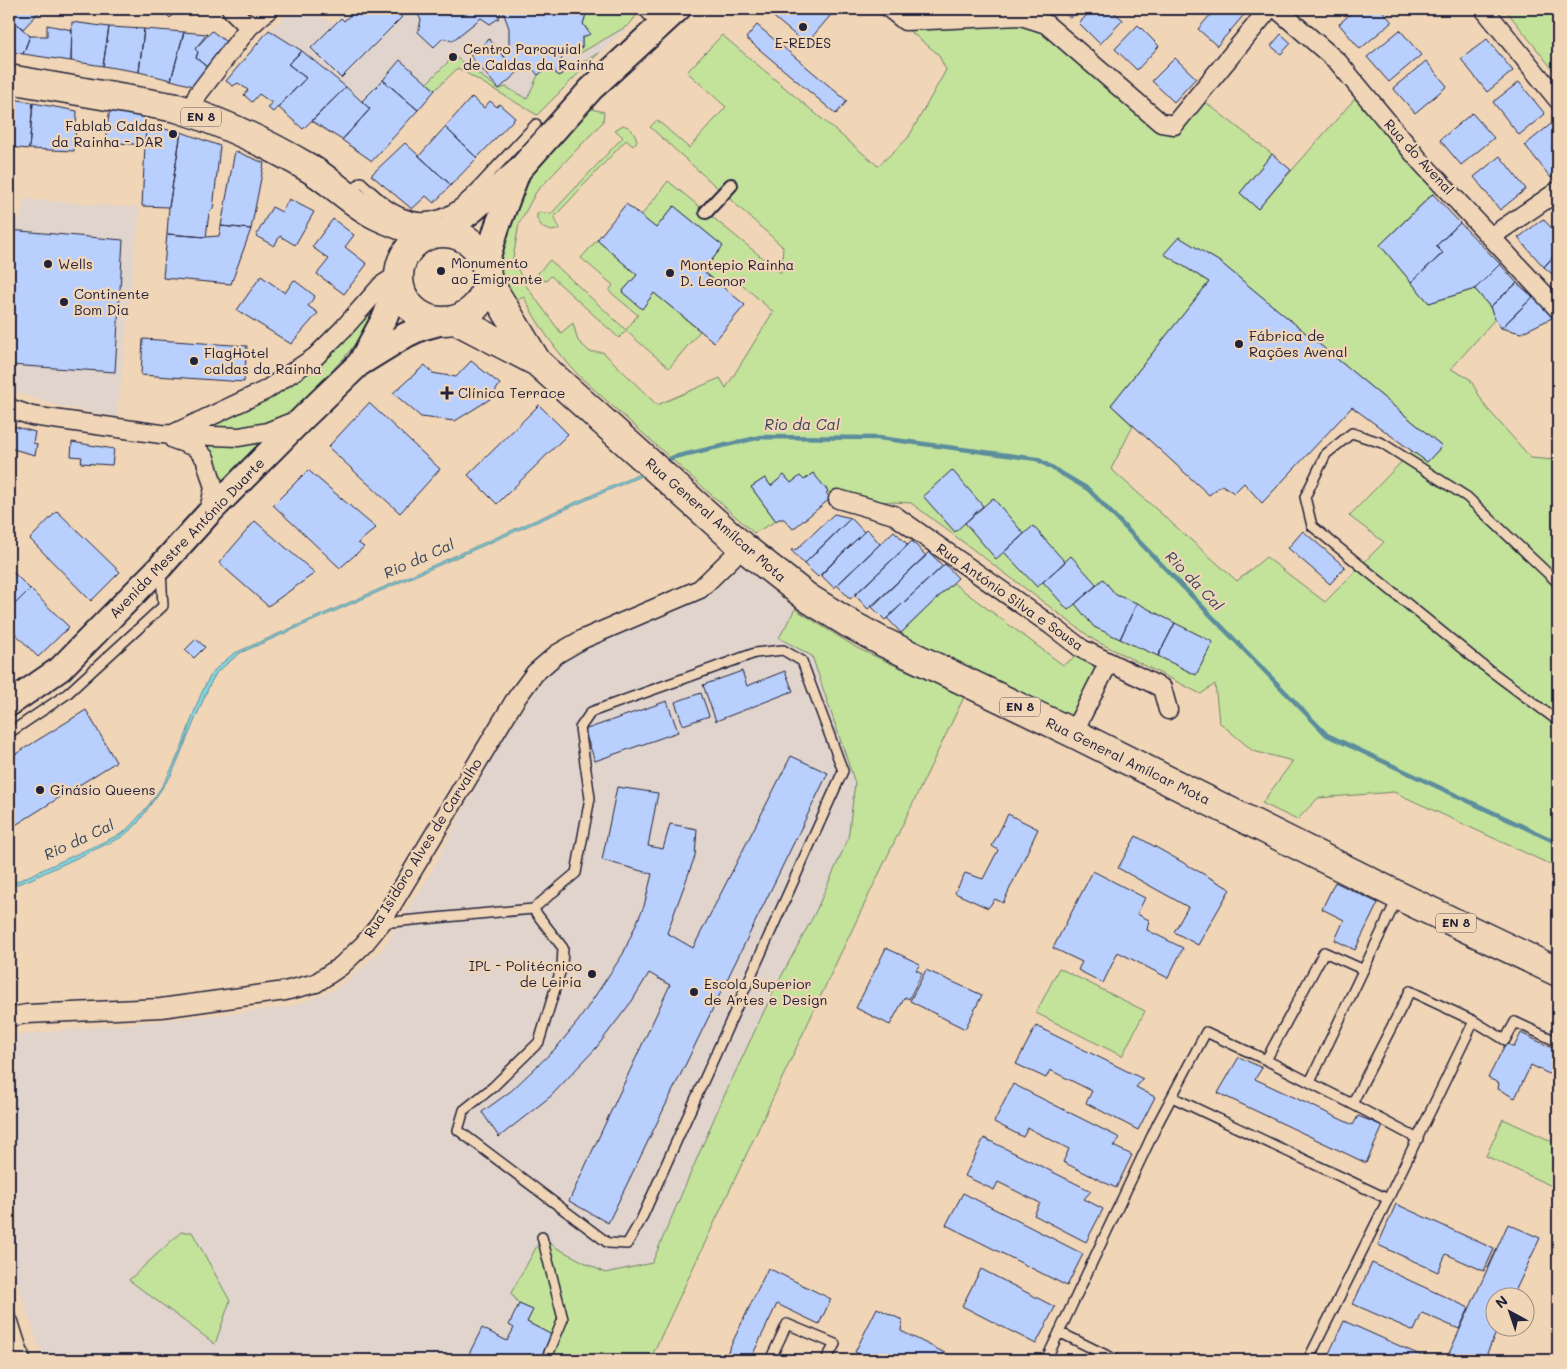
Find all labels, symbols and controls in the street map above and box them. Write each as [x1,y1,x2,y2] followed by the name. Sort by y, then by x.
[797,21,809,33] marker: E-REDES
[775,33,831,52] place label: E-REDES
[463,39,605,74] place label: Centro Paroquial de Caldas da Rainha
[447,51,459,63] marker: Centro Paroquial de Caldas da Rainha
[181,108,221,126] road number: EN 8
[1380,115,1458,199] street label: Rua do Avenal
[51,116,163,151] place label: Fablab Caldas da Rainha - DAR
[167,128,179,140] marker: Fablab Caldas da Rainha - DAR
[451,253,542,288] place label: Monumento ao Emigrante
[58,254,93,273] place label: Wells
[680,255,794,290] place label: Montepio Rainha D. Leonor
[42,258,54,270] marker: Wells
[435,265,447,277] marker: Monumento ao Emigrante
[664,267,676,279] marker: Montepio Rainha D. Leonor
[74,284,150,319] place label: Continente Bom Dia
[58,296,70,308] marker: Continente Bom Dia
[1249,326,1348,361] place label: Fábrica de Rações Avenal
[1233,338,1245,350] marker: Fábrica de Rações Avenal
[204,343,322,378] place label: FlagHotel caldas da Rainha
[188,355,200,367] marker: FlagHotel caldas da Rainha
[458,383,566,402] place label: Clínica Terrace
[440,386,454,400] marker: Clínica Terrace
[764,414,840,434] water label: Rio da Cal
[105,453,269,622] street label: Avenida Mestre António Duarte
[642,453,791,586] street label: Rua General Amílcar Mota
[380,534,457,583] water label: Rio da Cal
[933,539,1088,655] street label: Rua António Silva e Sousa
[1161,546,1228,615] water label: Rio da Cal
[1000,698,1040,716] road number: EN 8
[1043,712,1214,809] street label: Rua General Amílcar Mota
[359,754,486,941] street label: Rua Isidoro Alves de Carvalho
[50,780,156,799] place label: Ginásio Queens
[34,784,46,796] marker: Ginásio Queens
[40,814,117,864] water label: Rio da Cal
[1436,914,1476,932] road number: EN 8
[469,956,582,991] place label: IPL - Politécnico de Leiria
[586,968,598,980] marker: IPL - Politécnico de Leiria
[704,974,827,1009] place label: Escola Superior de Artes e Design
[688,986,700,998] marker: Escola Superior de Artes e Design
[1484,1286,1534,1336] north arrow
[1491,1291,1512,1312] text: N

